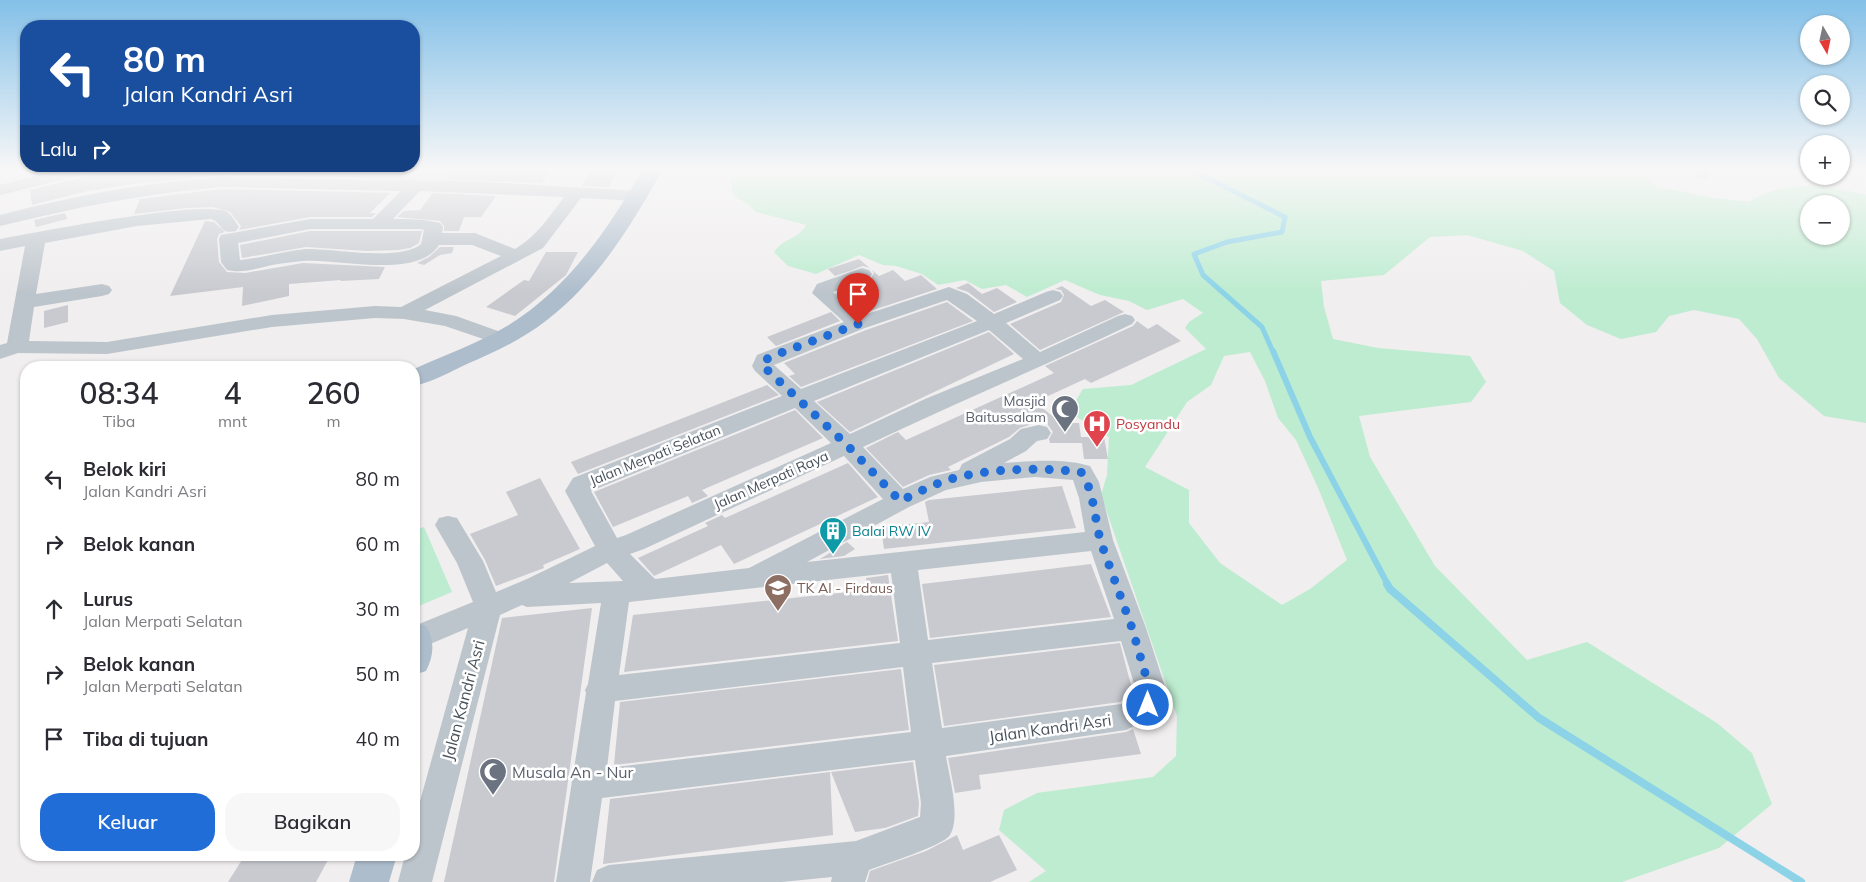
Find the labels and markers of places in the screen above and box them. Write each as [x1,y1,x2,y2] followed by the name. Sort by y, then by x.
[837,273,879,324] pin
[965,392,1046,426] place label: Masjid Baitussalam
[1050,394,1080,433] mosque icon: Masjid Baitussalam
[1082,409,1112,448] hospital icon: Posyandu
[1116,415,1180,433] place label: Posyandu
[818,516,848,555] building icon: Balai RW IV
[852,522,931,540] place label: Balai RW IV
[763,573,793,612] school or university icon: TK Al - Firdaus
[797,579,893,597] place label: TK Al - Firdaus
[478,757,508,796] mosque icon: Musala An - Nur
[512,762,634,782] place label: Musala An - Nur

